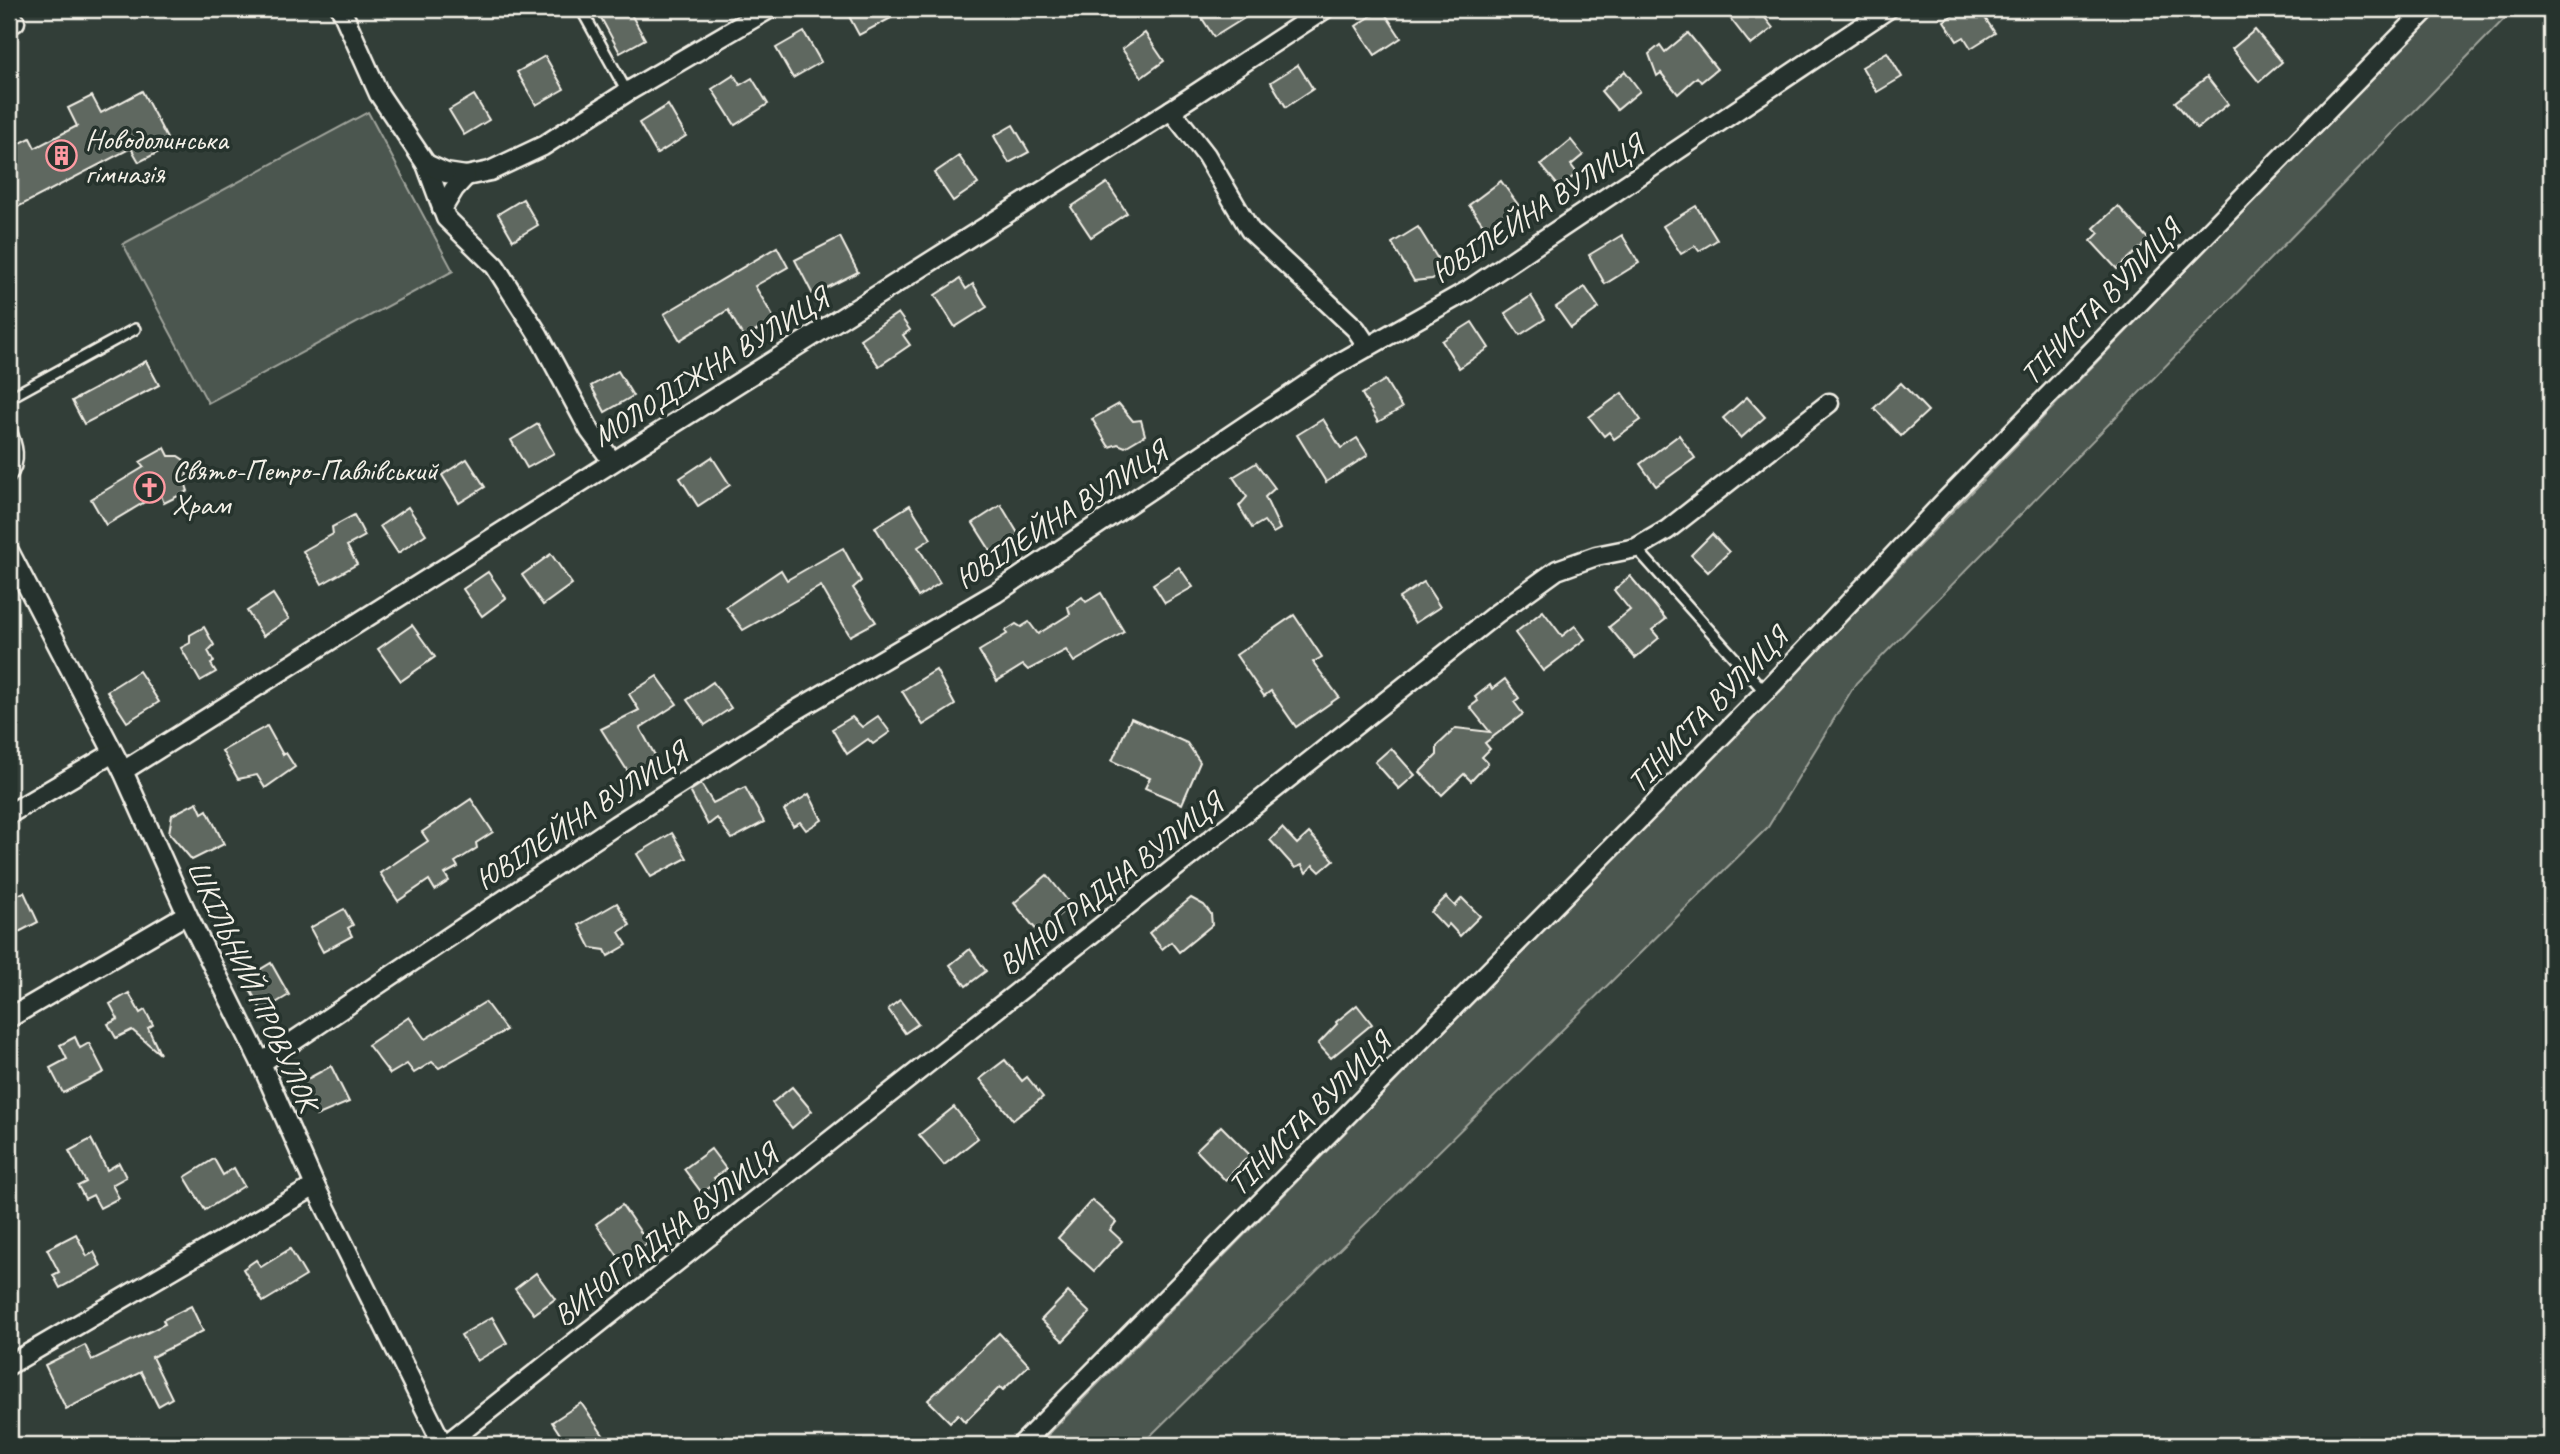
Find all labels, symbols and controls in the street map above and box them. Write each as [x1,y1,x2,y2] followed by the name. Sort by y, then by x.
[85,120,230,192] place label: Новодолинська гімназія
[1424,124,1654,291] street label: ЮВІЛЕЙНА ВУЛИЦЯ
[45,139,79,173] building icon: Новодолинська гімназія
[2012,208,2192,393] street label: ТІНИСТА ВУЛИЦЯ
[585,277,839,455] street label: МОЛОДІЖНА ВУЛИЦЯ
[948,430,1178,597] street label: ЮВІЛЕЙНА ВУЛИЦЯ
[172,451,439,523] place label: Свято-Петро-Павлівський Храм
[132,470,166,504] church icon: Свято-Петро-Павлівський Храм
[1619,616,1799,801] street label: ТІНИСТА ВУЛИЦЯ
[468,731,698,898] street label: ЮВІЛЕЙНА ВУЛИЦЯ
[990,782,1233,983] street label: ВИНОГРАДНА ВУЛИЦЯ
[178,854,330,1121] street label: ШКІЛЬНИЙ ПРОВУЛОК
[1220,1021,1402,1203] street label: ТІНИСТА ВУЛИЦЯ
[545,1133,788,1334] street label: ВИНОГРАДНА ВУЛИЦЯ

